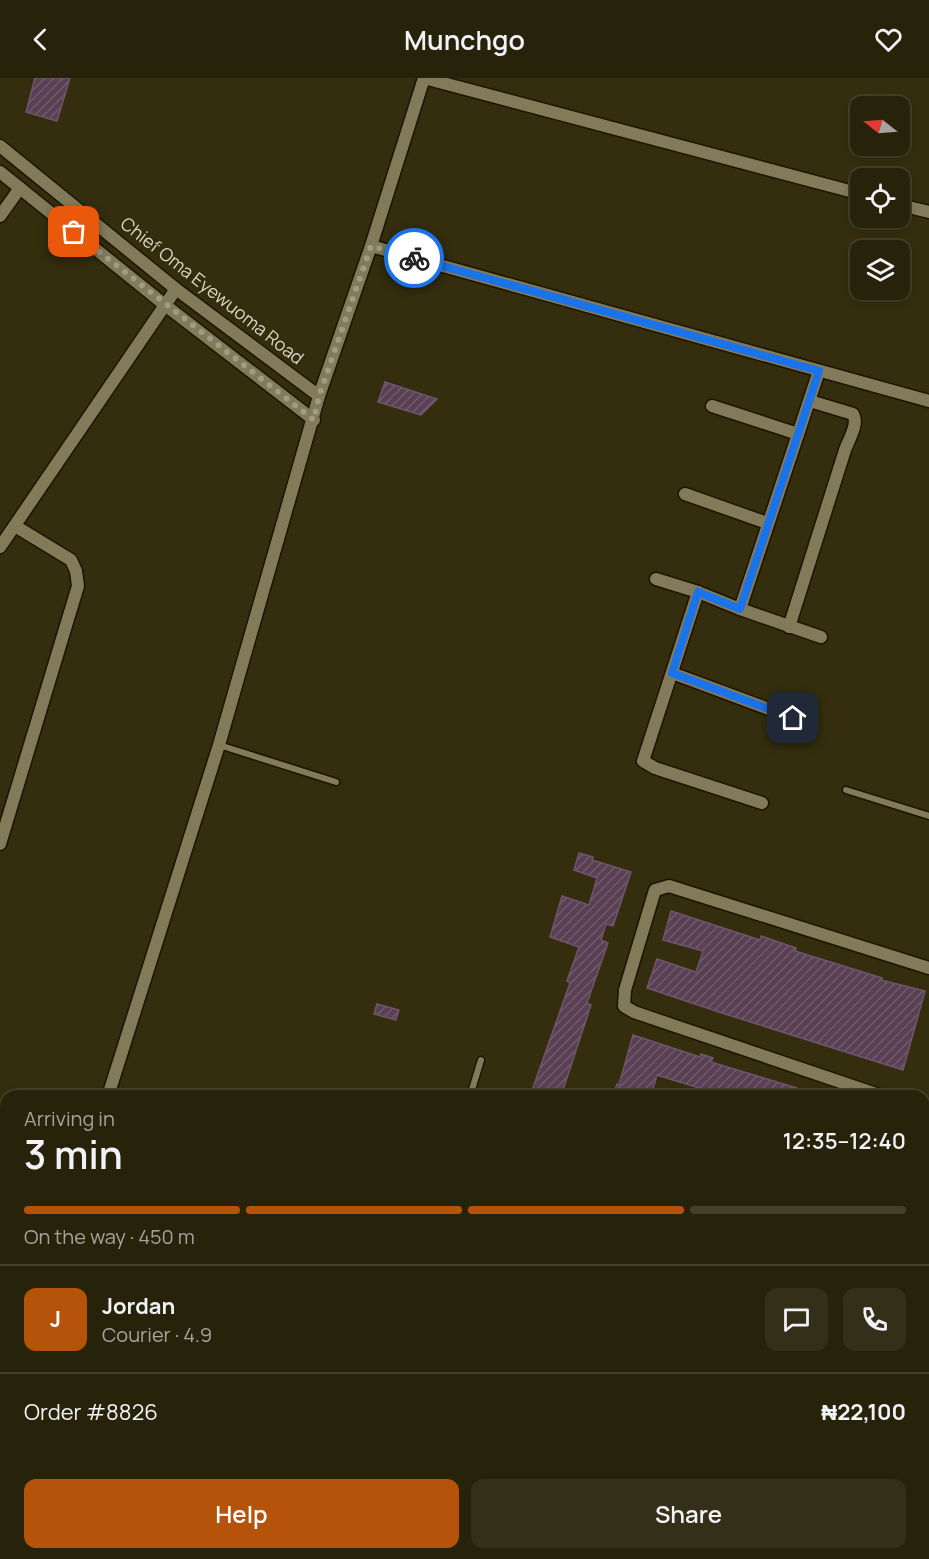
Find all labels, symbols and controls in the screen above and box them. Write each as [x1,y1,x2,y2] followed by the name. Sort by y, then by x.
[404,21,525,58] text: Munchgo
[24,23,57,56] icon: back
[872,23,905,56] icon: heart
[850,96,910,156] north arrow
[850,96,910,300] map controls
[850,168,910,228] button: locate
[48,206,99,257] pin
[116,211,309,369] street label: Chief Oma Eyewuoma Road
[57,215,90,248] icon: bag
[384,228,444,288] courier
[850,240,910,300] button: layers
[398,242,431,275] icon: bike
[767,692,818,743] pin
[776,701,809,734] icon: home
[24,1105,115,1132] text: Arriving in
[783,1126,906,1156] text: 12:35–12:40
[24,1127,123,1181] text: 3 min
[24,1223,195,1250] text: On the way · 450 m
[765,1288,828,1351] button: chat
[843,1288,906,1351] button: phone
[102,1291,175,1321] text: Jordan
[50,1304,61,1334] text: J
[102,1321,212,1348] text: Courier · 4.9
[24,1397,158,1427] text: Order #8826
[821,1397,906,1427] text: ₦22,100
[24,1479,459,1548] button: Help
[471,1479,906,1548] button: Share

